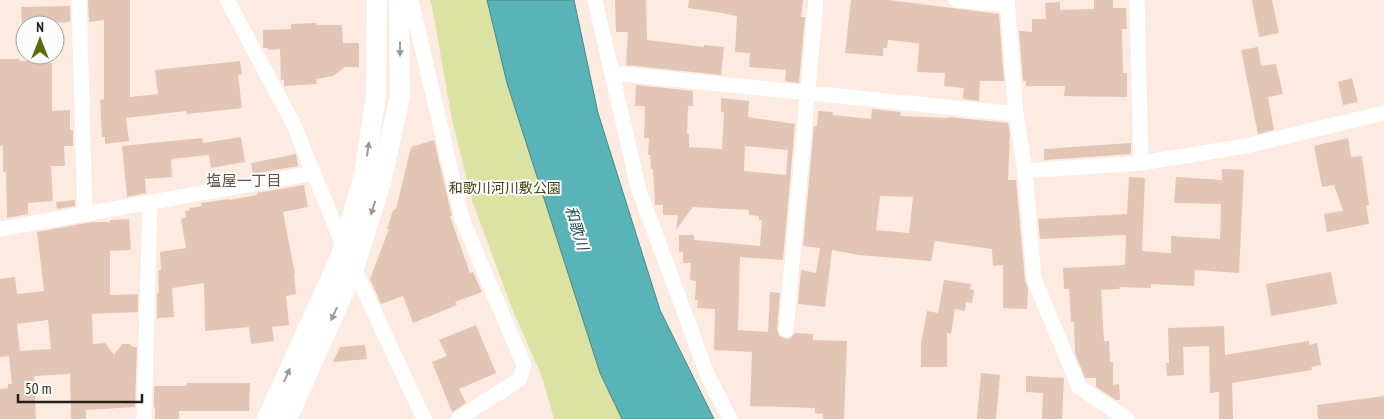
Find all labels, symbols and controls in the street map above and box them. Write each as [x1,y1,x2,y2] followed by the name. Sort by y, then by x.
[15,15,65,65] north arrow
[36,18,44,36] text: N
[396,41,404,57] one-way arrow
[364,141,372,157] one-way arrow
[206,171,282,190] district label: 塩屋一丁目
[449,179,561,197] park label: 和歌川河川敷公園
[368,201,376,216] one-way arrow
[561,204,593,254] water label: 和歌川
[330,307,338,321] one-way arrow
[283,368,291,382] one-way arrow
[18,372,141,404] scale bar
[25,379,51,398] text: 50 m

